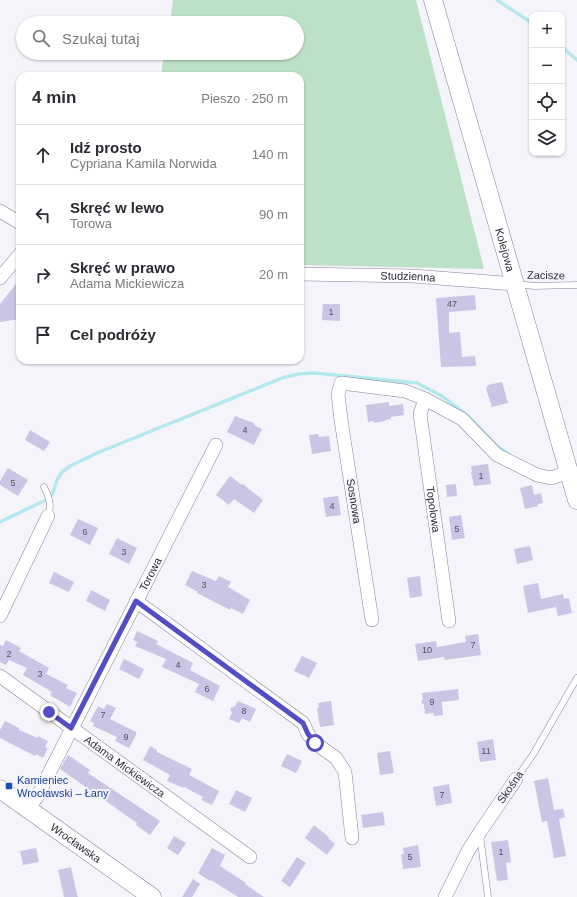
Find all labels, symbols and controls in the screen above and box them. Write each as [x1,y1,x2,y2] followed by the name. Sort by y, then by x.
[529,12,565,156] map controls
[529,12,565,48] button: +
[16,16,304,60] search box
[30,27,52,49] icon: search
[62,30,140,47] text: Szukaj tutaj
[529,48,565,84] button: −
[529,84,565,120] button: locate
[32,88,76,107] text: 4 min
[201,91,288,106] text: Pieszo · 250 m
[529,120,565,156] button: layers
[70,139,142,156] text: Idź prosto
[32,144,54,166] icon: ahead
[252,147,288,162] text: 140 m
[70,156,217,171] text: Cypriana Kamila Norwida
[70,199,164,216] text: Skręć w lewo
[32,204,54,226] icon: left
[259,207,288,222] text: 90 m
[70,216,112,231] text: Torowa
[493,227,517,274] street label: Kolejowa
[70,259,175,276] text: Skręć w prawo
[32,264,54,286] icon: right
[259,267,288,282] text: 20 m
[380,269,437,284] street label: Studzienna
[527,269,565,281] street label: Zacisze
[70,276,184,291] text: Adama Mickiewicza
[447,299,457,309] house number: 47
[328,307,334,317] house number: 1
[32,324,54,346] icon: arrive
[70,326,156,343] text: Cel podróży
[242,425,248,435] house number: 4
[478,471,484,481] house number: 1
[10,478,16,488] house number: 5
[345,478,364,525] street label: Sosnowa
[424,485,443,534] street label: Topolowa
[329,501,335,511] house number: 4
[454,524,460,534] house number: 5
[82,527,88,537] house number: 6
[121,547,127,557] house number: 3
[137,555,164,593] street label: Torowa
[201,580,207,590] house number: 3
[470,640,476,650] house number: 7
[422,645,432,655] house number: 10
[6,649,12,659] house number: 2
[175,660,181,670] house number: 4
[37,669,43,679] house number: 3
[204,684,210,694] house number: 6
[429,697,435,707] house number: 9
[40,703,58,721] route end
[241,706,247,716] house number: 8
[100,710,106,720] house number: 7
[123,732,129,742] house number: 9
[82,733,168,800] street label: Adama Mickiewicza
[306,734,324,752] route start
[481,746,491,756] house number: 11
[495,768,526,805] street label: Skośna
[17,774,109,799] place label: Kamieniec Wrocławski – Łany
[4,781,14,791] marker: Kamieniec Wrocławski – Łany
[439,790,445,800] house number: 7
[48,821,104,865] street label: Wrocławska
[498,847,504,857] house number: 1
[407,852,413,862] house number: 5

